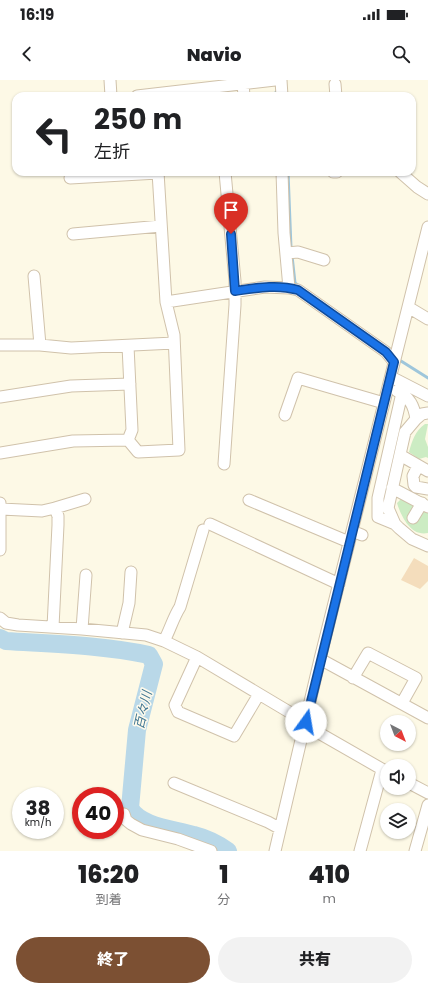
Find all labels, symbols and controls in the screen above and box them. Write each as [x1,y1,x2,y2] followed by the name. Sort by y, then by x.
[20,4,54,25] text: 16:19
[187,42,241,67] text: Navio
[16,43,38,65] icon: back
[390,43,412,65] icon: search
[94,100,182,139] text: 250 m
[28,108,80,160] icon: left
[94,139,130,164] text: 左折
[214,193,248,234] pin
[220,199,242,221] icon: arrive
[129,687,157,731] water label: 百々川
[285,701,327,743] position arrow
[380,715,416,751] north arrow
[380,715,416,839] map controls
[380,759,416,795] button: sound
[72,787,124,839] speed limit sign: 40
[25,794,51,822] text: 38
[380,803,416,839] button: layers
[25,815,51,830] text: km/h
[78,858,139,891] text: 16:20
[219,858,228,891] text: 1
[308,858,350,891] text: 410
[322,889,336,908] text: m
[96,890,122,909] text: 到着
[217,890,230,909] text: 分
[16,937,210,983] button: 終了
[218,937,412,983] button: 共有

